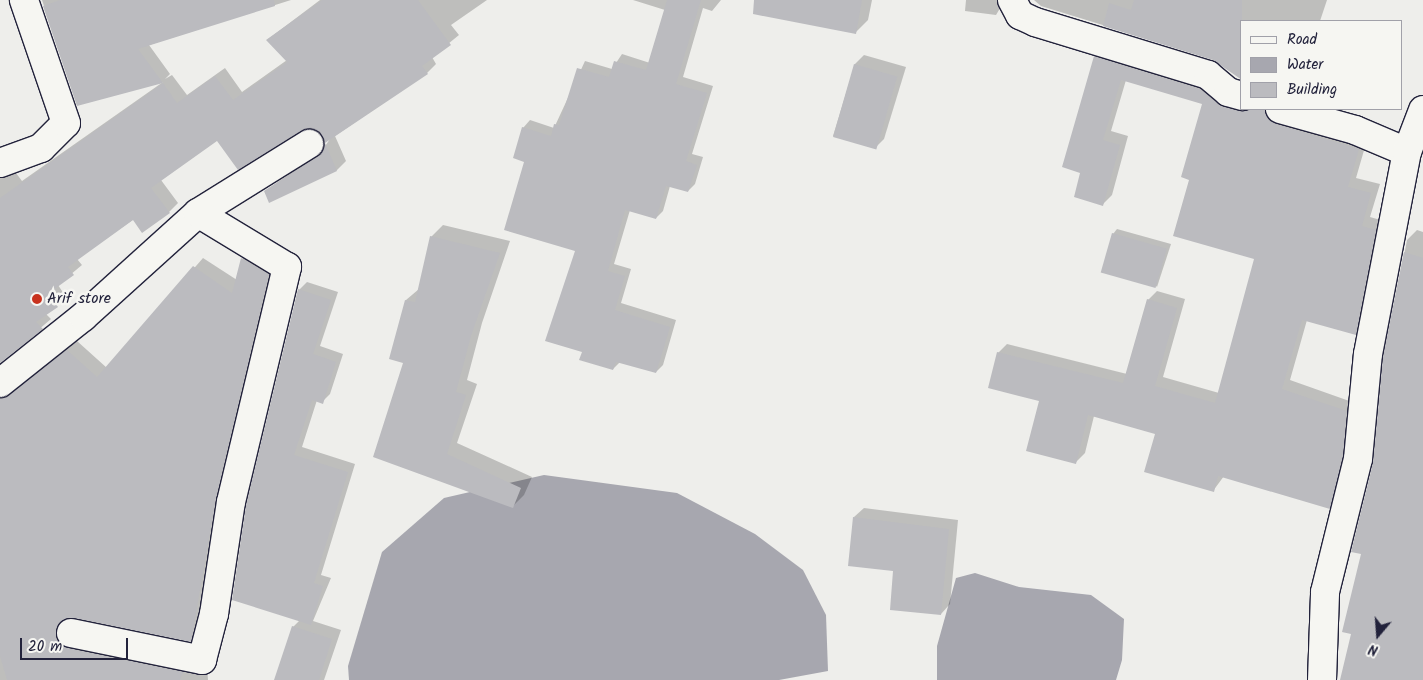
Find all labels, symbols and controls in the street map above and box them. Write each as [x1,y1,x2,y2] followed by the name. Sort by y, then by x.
[1240,20,1403,110] legend
[1287,28,1317,52] text: Road
[1287,53,1323,77] text: Water
[1287,78,1337,102] text: Building
[47,289,111,309] place label: Arif store
[31,293,43,305] marker: Arif store
[1353,610,1403,660] north arrow
[22,628,130,660] scale bar
[28,635,62,659] text: 20 m
[1366,637,1381,661] text: N

